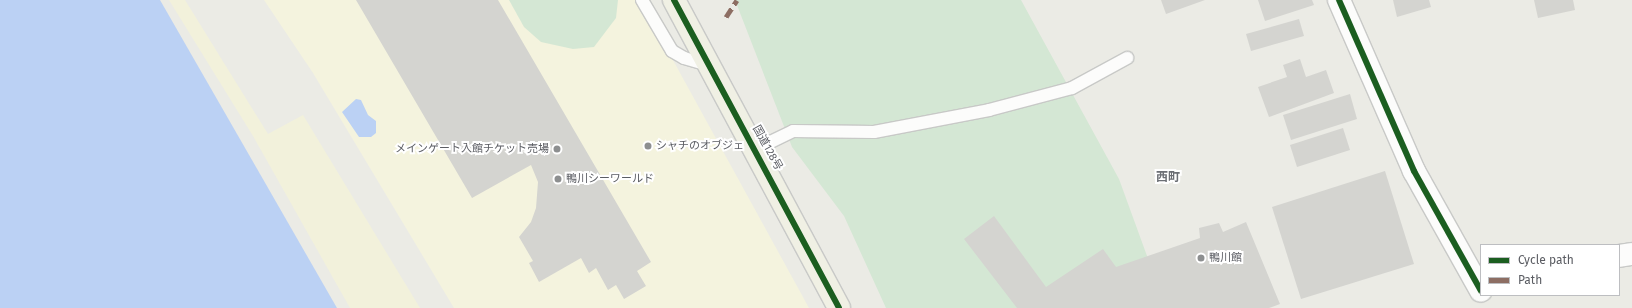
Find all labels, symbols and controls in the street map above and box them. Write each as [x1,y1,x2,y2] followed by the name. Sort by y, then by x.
[749,123,785,173] street label: 国道128号
[656,139,744,153] place label: シャチのオブジェ
[643,141,653,151] marker: シャチのオブジェ
[395,142,549,156] place label: メインゲート入館チケット売場
[552,144,562,154] marker: メインゲート入館チケット売場
[1156,171,1180,185] district label: 西町
[566,172,654,186] place label: 鴨川シーワールド
[553,174,563,184] marker: 鴨川シーワールド
[1480,244,1620,296] legend
[1209,251,1242,265] place label: 鴨川館
[1196,253,1206,263] marker: 鴨川館
[1518,253,1574,267] text: Cycle path
[1518,273,1542,287] text: Path

